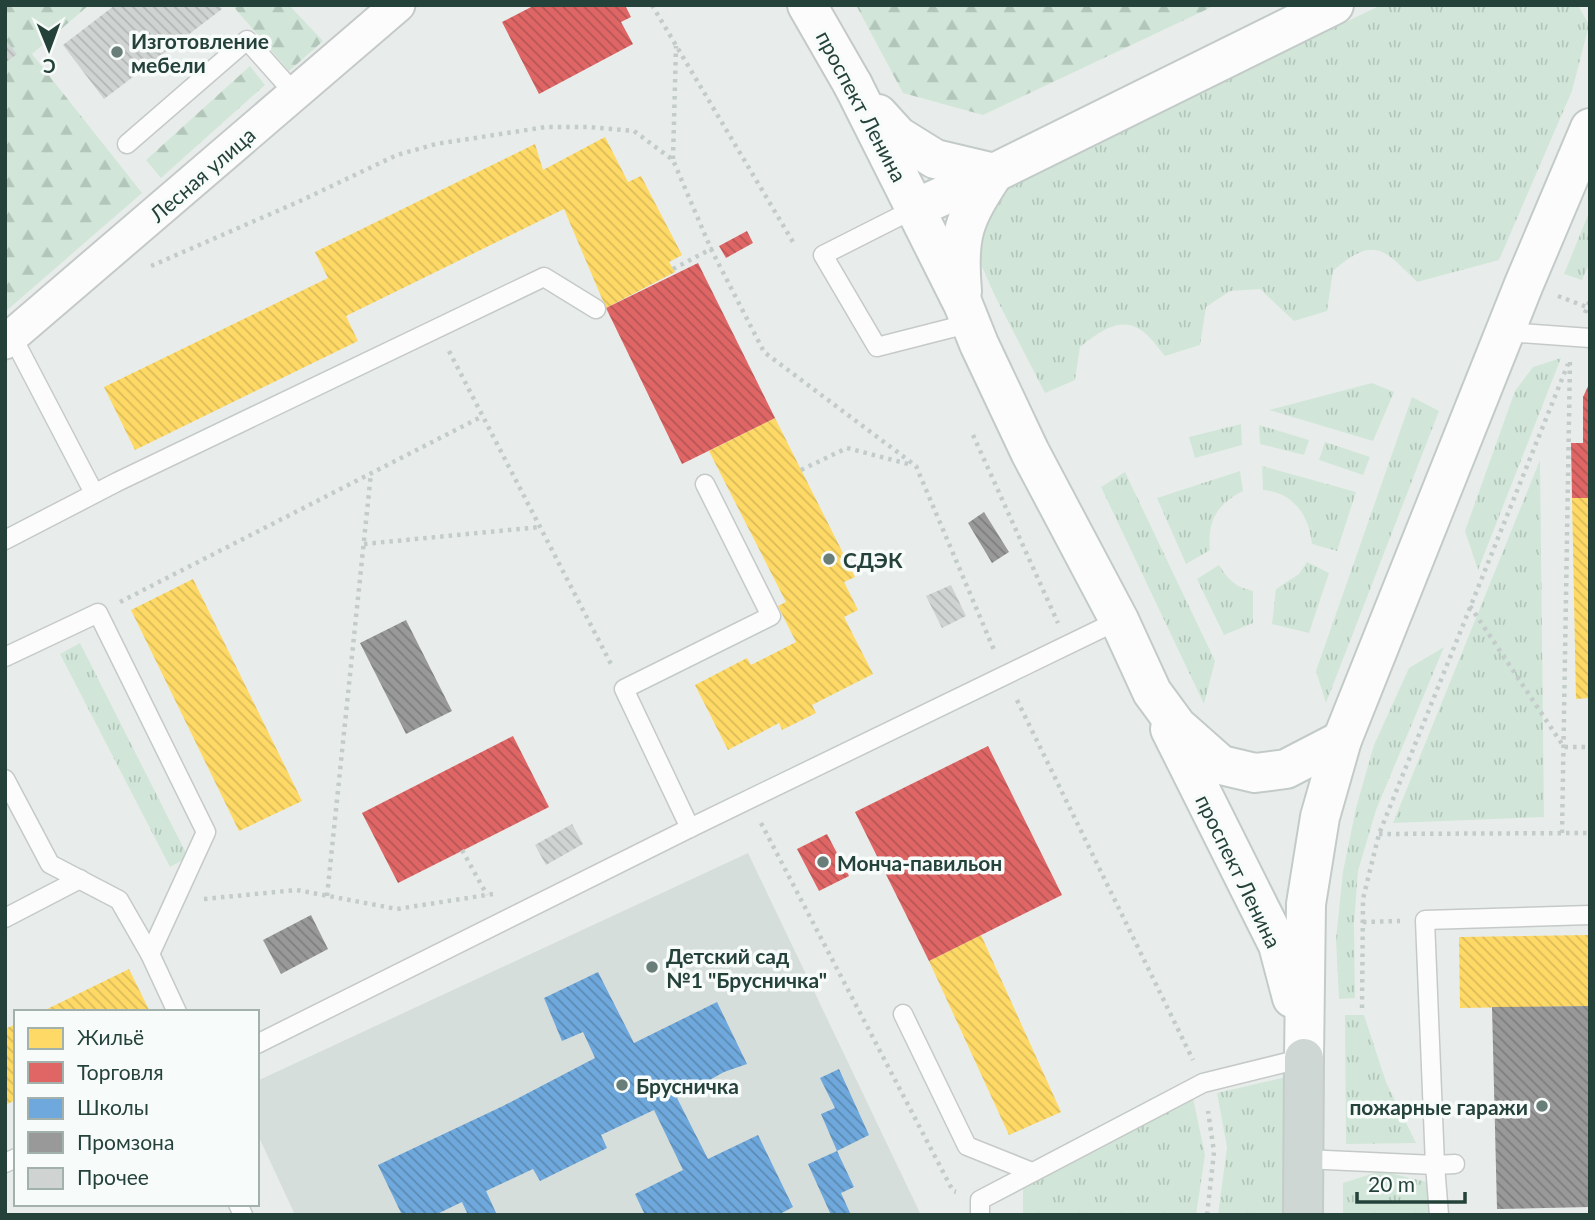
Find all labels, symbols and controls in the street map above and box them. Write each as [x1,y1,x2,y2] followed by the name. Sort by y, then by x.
[14,14,84,84] north arrow
[812,26,912,186] street label: проспект Ленина
[131,28,269,77] place label: Изготовление мебели
[109,44,125,60] marker: Изготовление мебели
[42,55,56,78] text: С
[143,121,260,227] street label: Лесная улица
[843,547,903,572] place label: СДЭК
[821,551,837,567] marker: СДЭК
[1191,790,1287,952] street label: проспект Ленина
[837,850,1002,875] place label: Монча-павильон
[815,854,831,870] marker: Монча-павильон
[666,943,827,992] place label: Детский сад №1 "Брусничка"
[644,959,660,975] marker: Детский сад №1 "Брусничка"
[14,1010,259,1206] legend
[77,1024,144,1049] text: Жильё
[77,1059,164,1084] text: Торговля
[636,1073,739,1098] place label: Брусничка
[614,1077,630,1093] marker: Брусничка
[77,1094,149,1119] text: Школы
[1349,1094,1528,1119] place label: пожарные гаражи
[1534,1098,1550,1114] marker: пожарные гаражи
[77,1129,174,1154] text: Промзона
[1357,1160,1466,1204] scale bar
[77,1164,149,1189] text: Прочее
[1368,1171,1415,1196] text: 20 m

